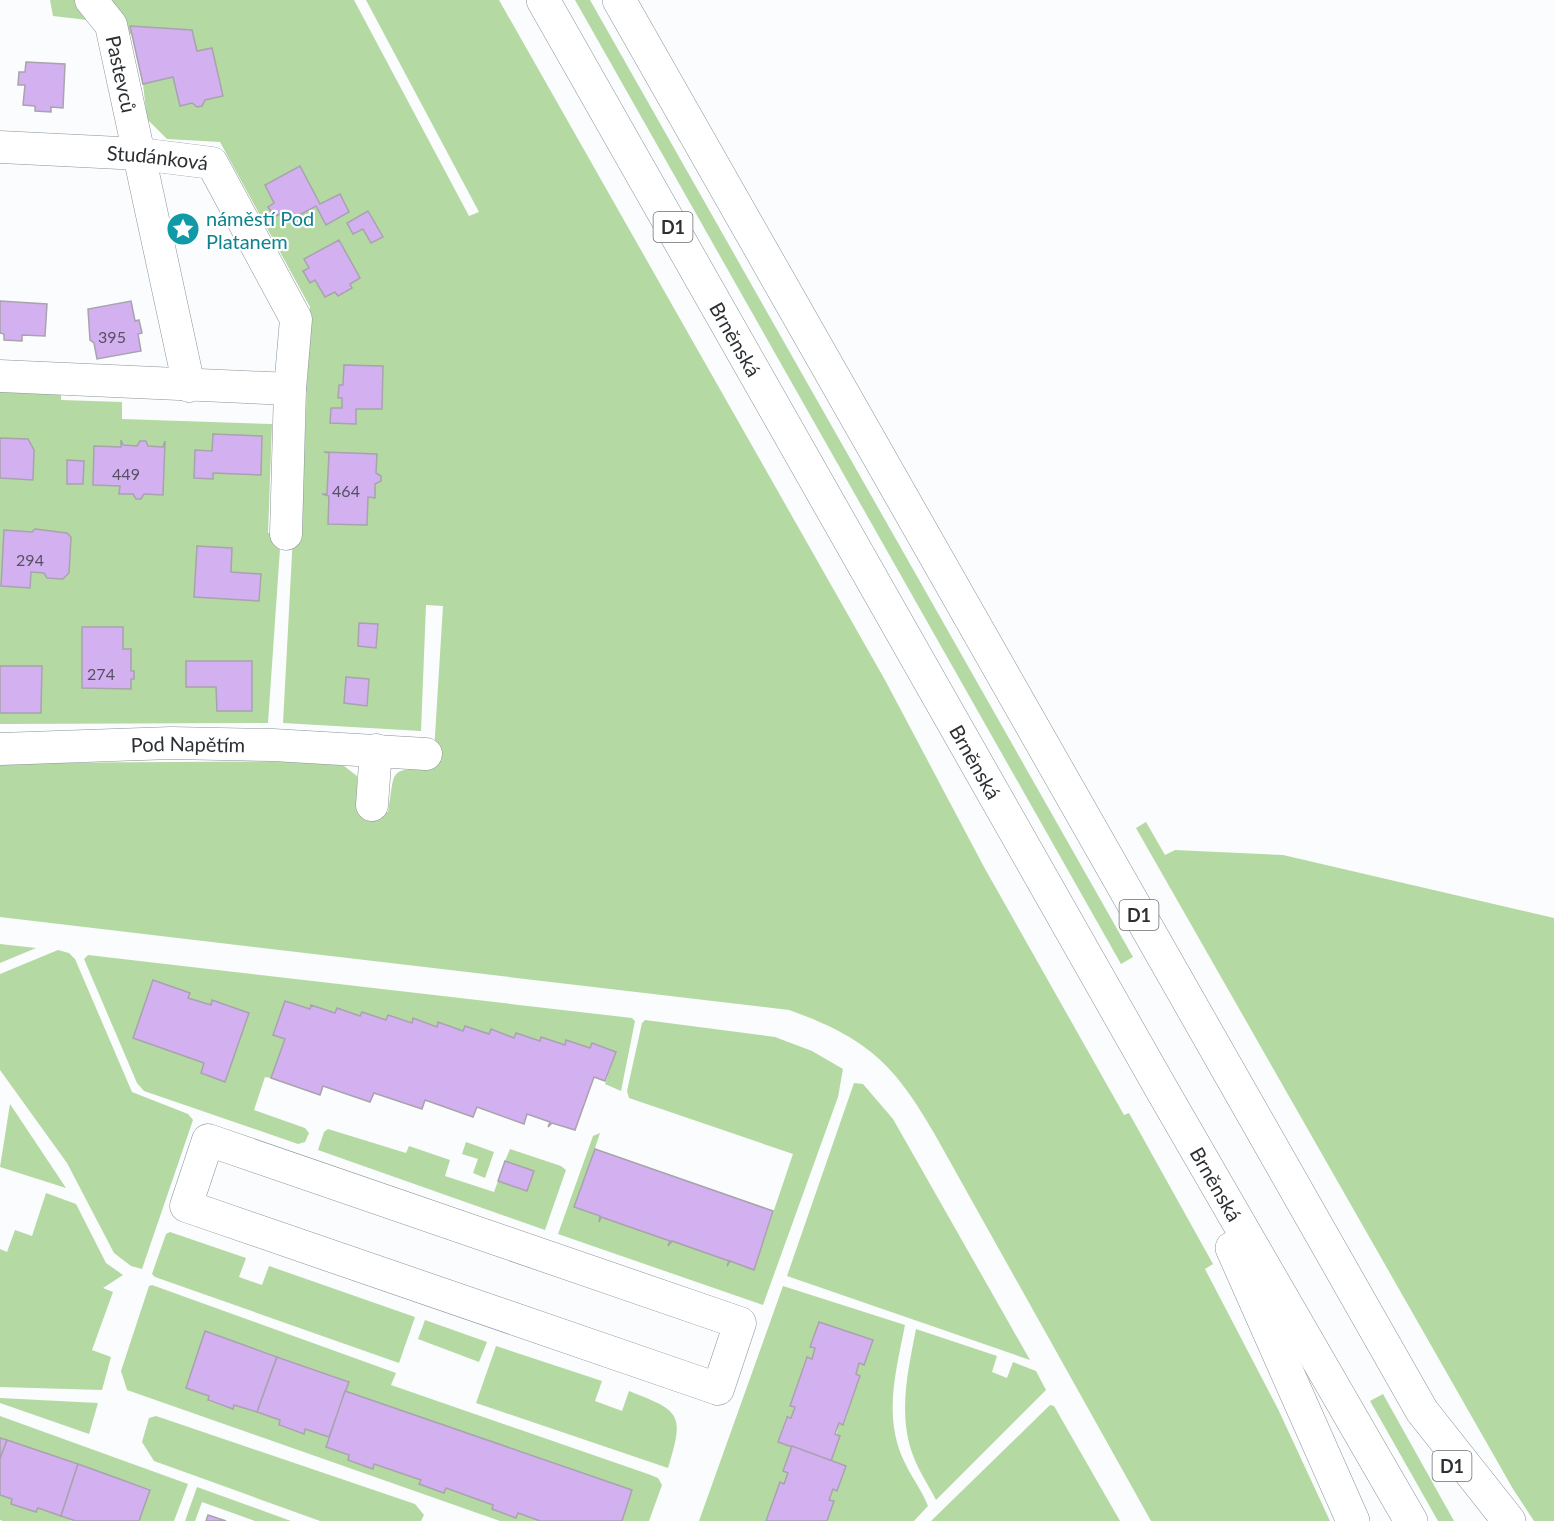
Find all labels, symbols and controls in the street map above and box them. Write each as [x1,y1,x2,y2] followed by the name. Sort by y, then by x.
[102,33,142,115] street label: Pastevců
[106,140,210,174] street label: Studánková
[206,206,314,253] place label: náměstí Pod Platanem
[165,211,201,247] place icon: náměstí Pod Platanem
[654,212,692,242] road number: D1
[705,298,766,381] street label: Brněnská
[98,327,126,346] house number: 395
[112,464,140,483] house number: 449
[332,481,360,500] house number: 464
[16,550,44,569] house number: 294
[87,664,115,683] house number: 274
[945,720,1006,803] street label: Brněnská
[130,731,245,756] street label: Pod Napětím
[1120,900,1158,930] road number: D1
[1185,1143,1247,1225] street label: Brněnská
[1432,1451,1472,1481] road number: D1

